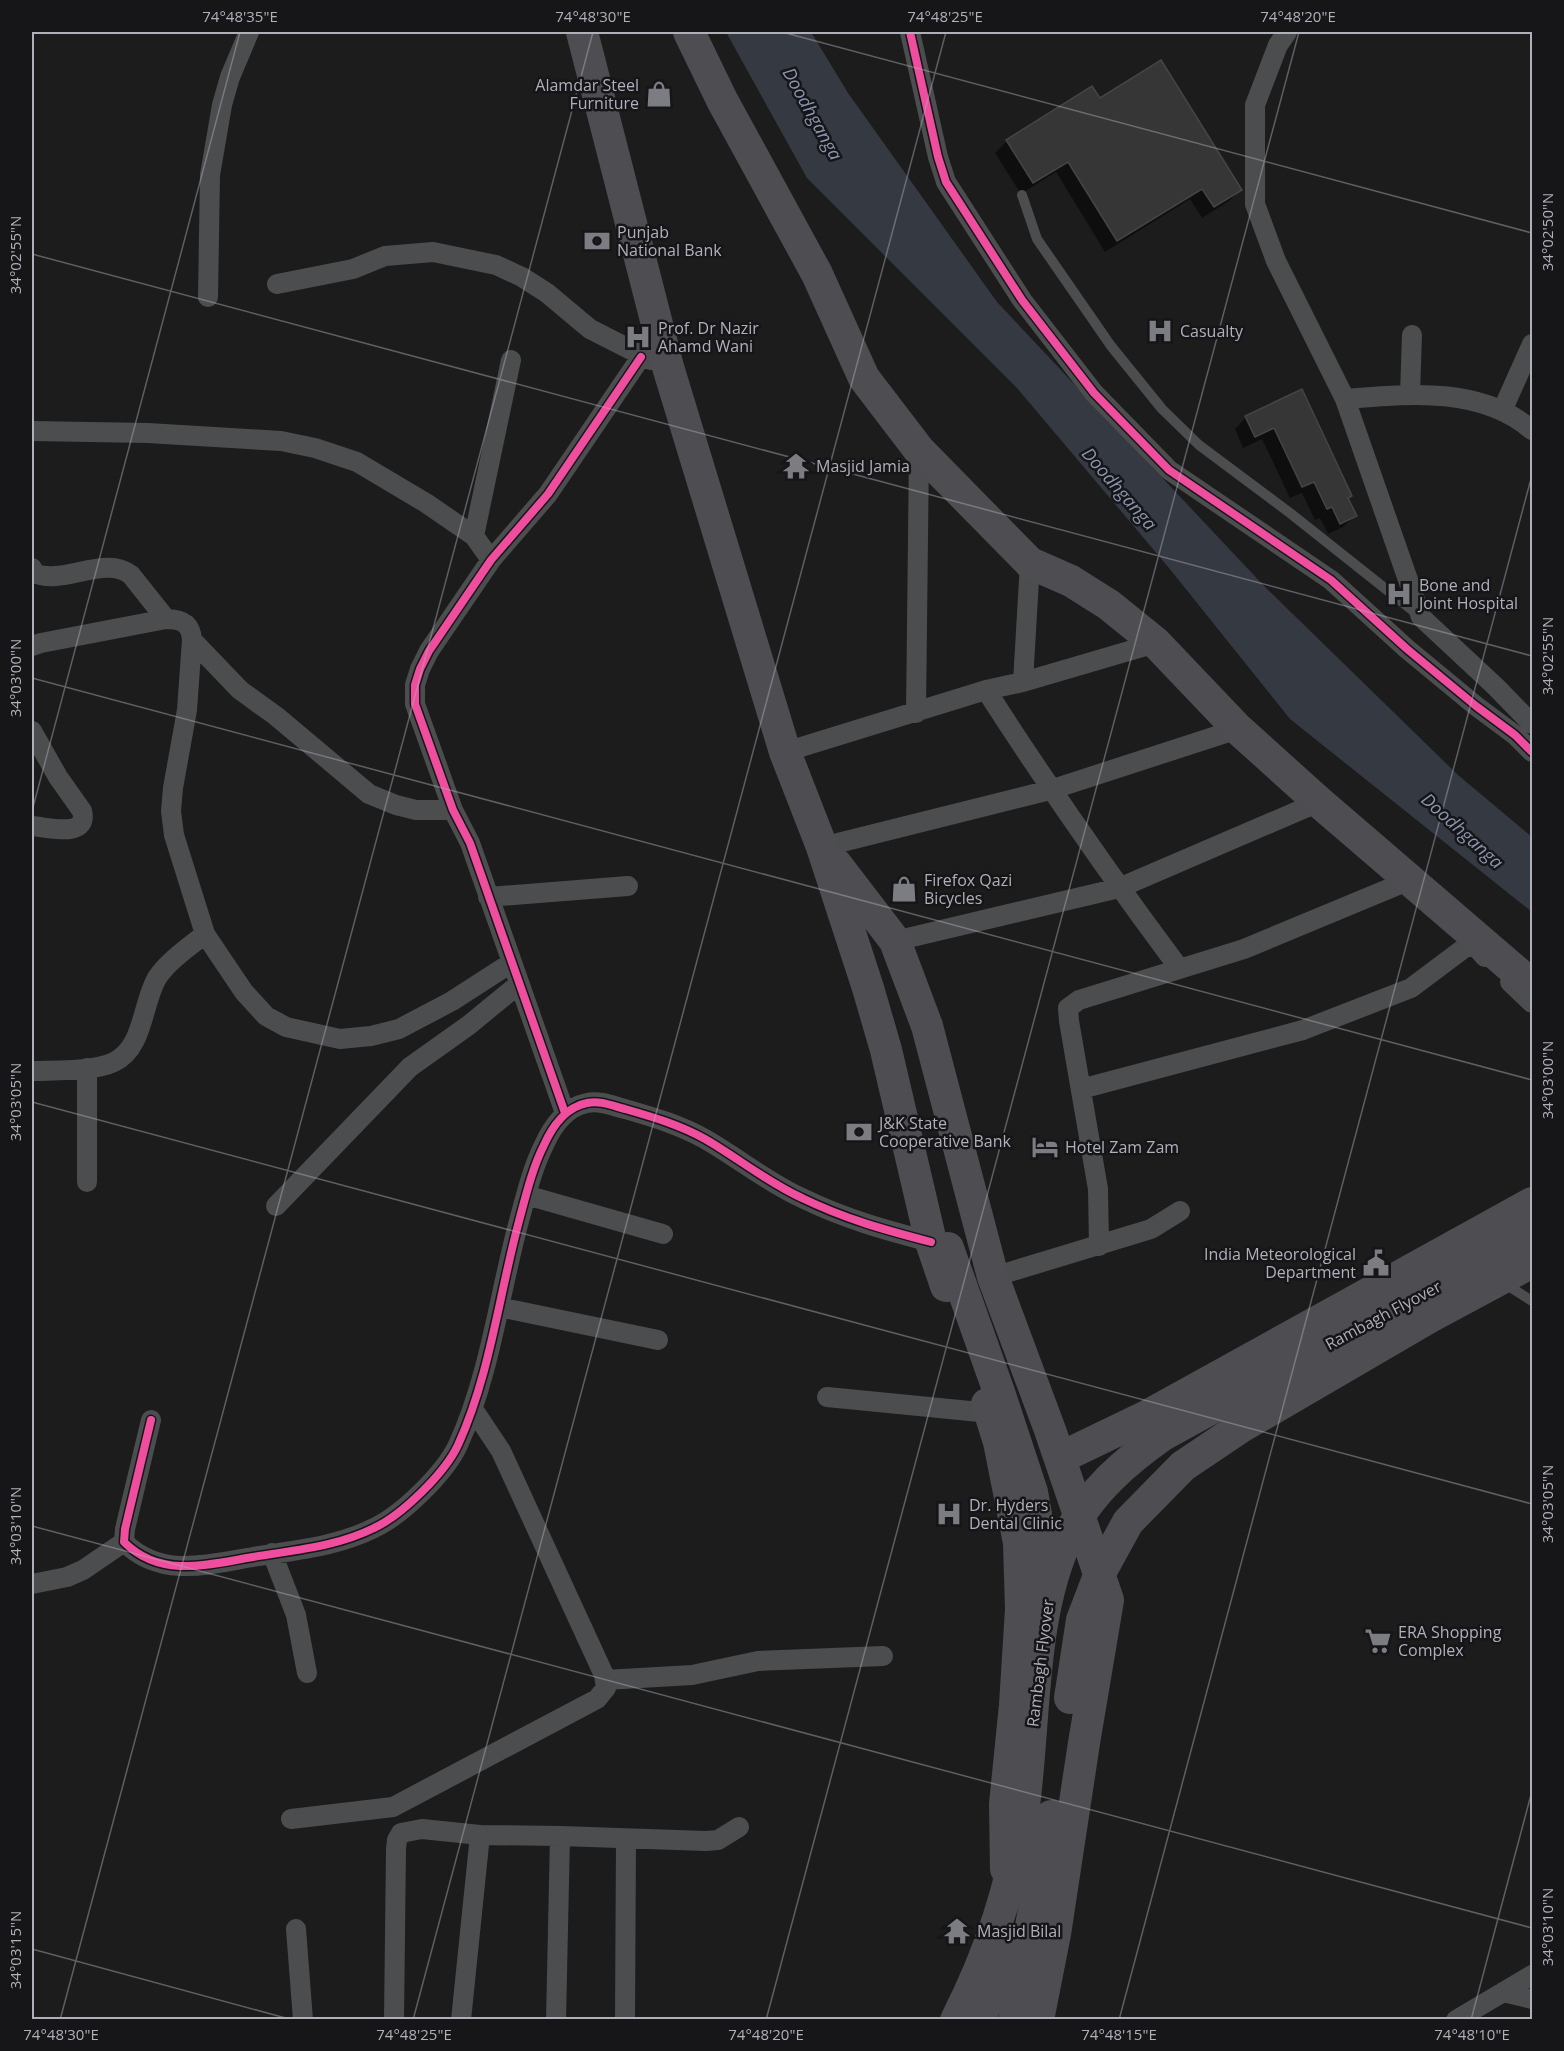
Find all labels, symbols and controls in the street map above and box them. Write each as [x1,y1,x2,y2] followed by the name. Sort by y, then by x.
[202,6,278,26] text: 74°48'35"E
[555,6,631,26] text: 74°48'30"E
[907,6,983,26] text: 74°48'25"E
[1260,6,1336,26] text: 74°48'20"E
[778,63,848,164] water label: Doodhganga
[535,74,639,114] place label: Alamdar Steel Furniture
[644,79,674,109] shop icon: Alamdar Steel Furniture
[1537,193,1557,271] text: 34°02'50"N
[5,216,25,294] text: 34°02'55"N
[617,221,722,261] place label: Punjab National Bank
[582,226,612,256] bank icon: Punjab National Bank
[1145,316,1175,346] hospital icon: Casualty
[658,317,759,357] place label: Prof. Dr Nazir Ahamd Wani
[1180,320,1244,342] place label: Casualty
[623,322,653,352] hospital icon: Prof. Dr Nazir Ahamd Wani
[1077,442,1162,535] water label: Doodhganga
[781,451,811,481] temple icon: Masjid Jamia
[816,455,910,477] place label: Masjid Jamia
[1417,574,1518,614] place label: Bone and Joint Hospital
[1384,579,1414,609] hospital icon: Bone and Joint Hospital
[1537,617,1557,695] text: 34°02'55"N
[5,639,25,717] text: 34°03'00"N
[1417,787,1509,873] water label: Doodhganga
[924,869,1012,909] place label: Firefox Qazi Bicycles
[889,874,919,904] shop icon: Firefox Qazi Bicycles
[1537,1041,1557,1119] text: 34°03'00"N
[5,1063,25,1141] text: 34°03'05"N
[877,1112,1011,1152] place label: J&K State Cooperative Bank
[844,1117,874,1147] bank icon: J&K State Cooperative Bank
[1030,1132,1060,1162] hotel icon: Hotel Zam Zam
[1065,1136,1179,1158] place label: Hotel Zam Zam
[1204,1243,1356,1283] place label: India Meteorological Department
[1361,1248,1391,1278] public building icon: India Meteorological Department
[1321,1275,1445,1355] street label: Rambagh Flyover
[1537,1465,1557,1543] text: 34°03'05"N
[5,1487,25,1565] text: 34°03'10"N
[969,1494,1062,1534] place label: Dr. Hyders Dental Clinic
[934,1499,964,1529] hospital icon: Dr. Hyders Dental Clinic
[1021,1598,1059,1728] street label: Rambagh Flyover
[1398,1621,1502,1661] place label: ERA Shopping Complex
[1363,1626,1393,1656] supermarket icon: ERA Shopping Complex
[1537,1888,1557,1966] text: 34°03'10"N
[5,1911,25,1989] text: 34°03'15"N
[942,1916,972,1946] temple icon: Masjid Bilal
[977,1920,1061,1942] place label: Masjid Bilal
[23,2024,99,2044] text: 74°48'30"E
[376,2024,452,2044] text: 74°48'25"E
[728,2024,804,2044] text: 74°48'20"E
[1081,2024,1157,2044] text: 74°48'15"E
[1434,2024,1510,2044] text: 74°48'10"E

